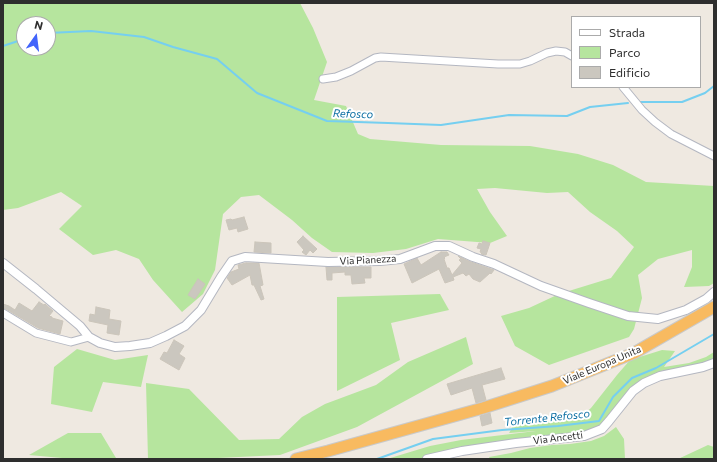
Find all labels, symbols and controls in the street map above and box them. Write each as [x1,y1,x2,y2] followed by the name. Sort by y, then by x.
[16,16,56,56] north arrow
[571,16,701,88] legend
[33,18,44,32] text: N
[609,25,645,39] text: Strada
[609,45,641,59] text: Parco
[609,65,650,79] text: Edificio
[333,107,373,121] water label: Refosco
[339,253,397,267] street label: Via Pianezza
[561,343,643,387] street label: Viale Europa Unita
[503,407,591,429] water label: Torrente Refosco
[532,429,584,447] street label: Via Ancetti

